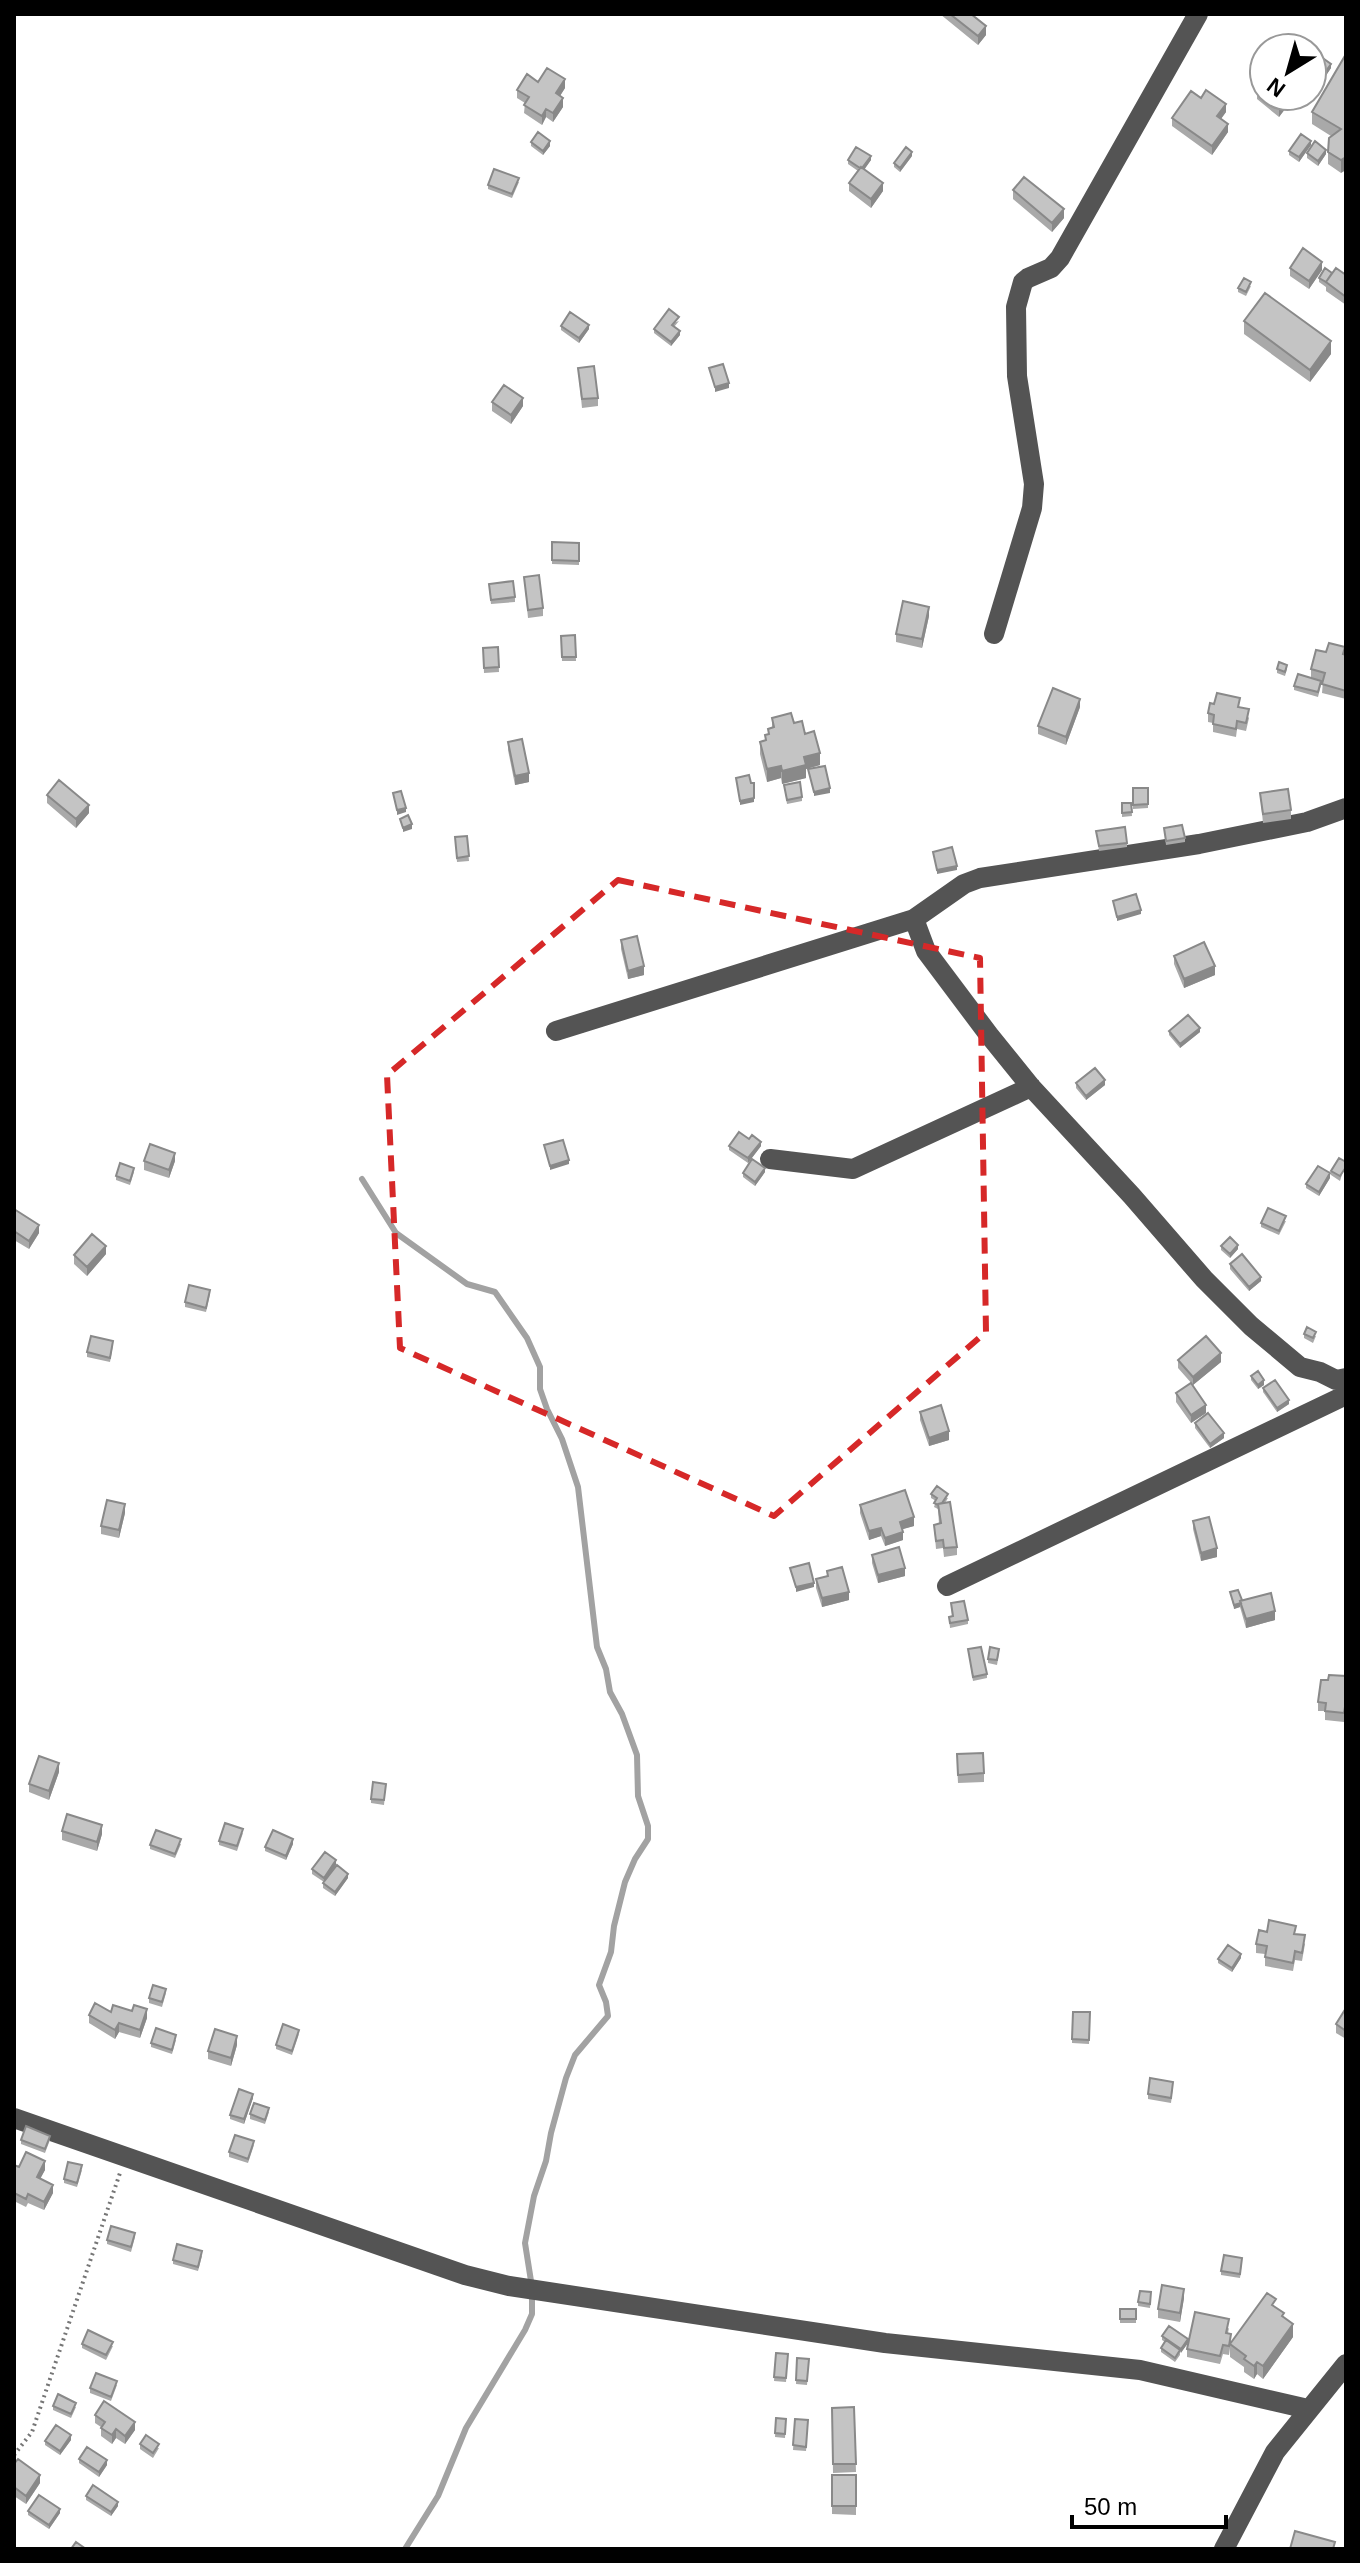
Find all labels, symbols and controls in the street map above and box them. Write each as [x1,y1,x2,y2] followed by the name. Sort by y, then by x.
[1248,32,1328,112] north arrow
[1262,73,1290,102] text: N
[1072,2479,1226,2529] scale bar
[1084,2493,1137,2520] text: 50 m

